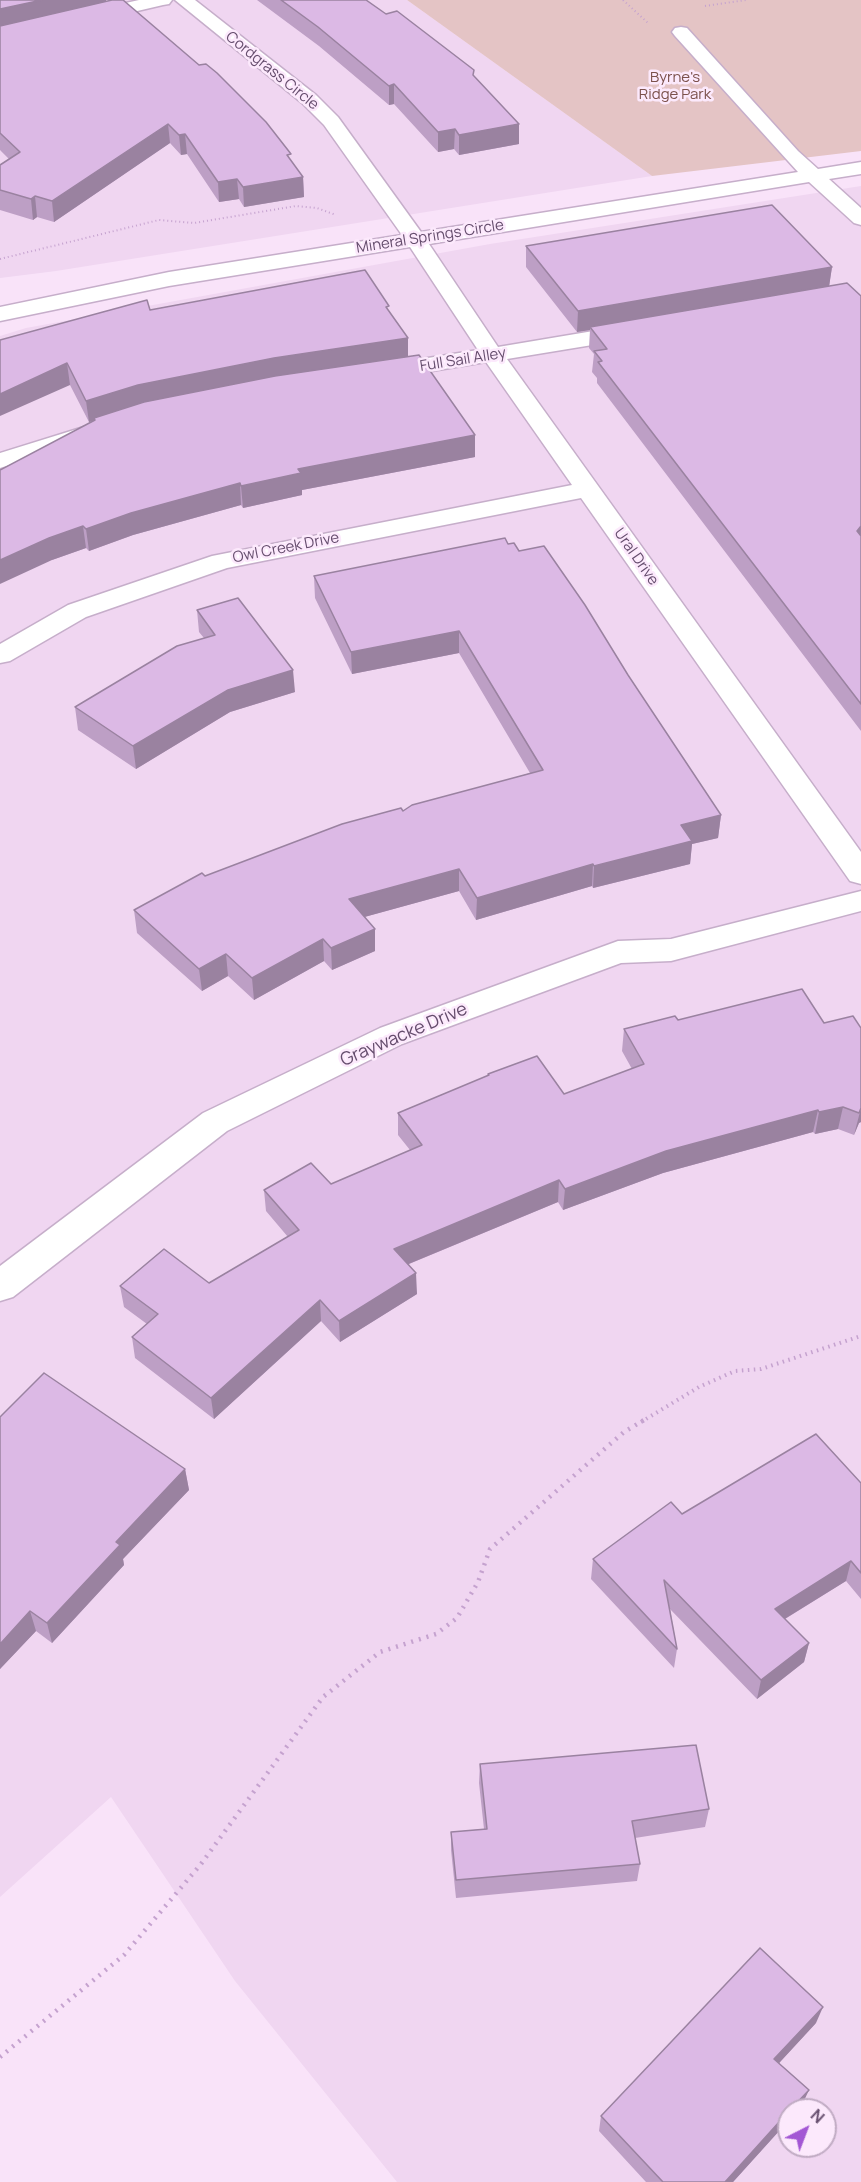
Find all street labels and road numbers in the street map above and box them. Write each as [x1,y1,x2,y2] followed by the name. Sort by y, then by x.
[222,28,322,114] street label: Cordgrass Circle
[355,216,505,258] street label: Mineral Springs Circle
[419,344,507,376] street label: Full Sail Alley
[610,525,662,589] street label: Ural Drive
[231,529,341,567] street label: Owl Creek Drive
[337,998,471,1072] street label: Graywacke Drive

